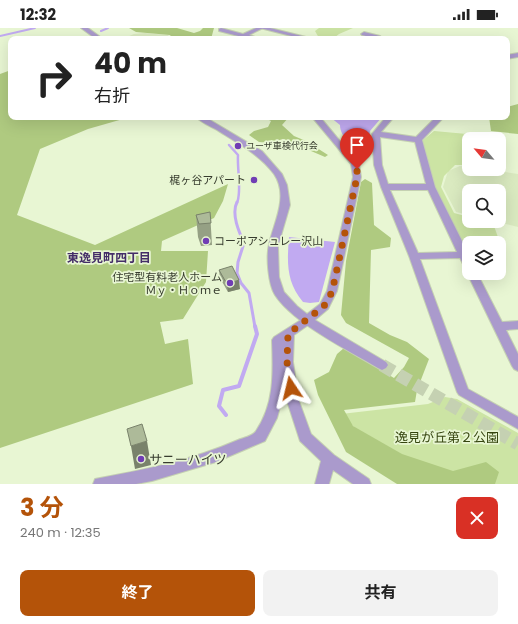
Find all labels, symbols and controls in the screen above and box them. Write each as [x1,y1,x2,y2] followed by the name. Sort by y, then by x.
[20,4,56,25] text: 12:32
[94,44,167,83] text: 40 m
[28,52,80,104] icon: right
[94,83,130,108] text: 右折
[340,128,374,169] pin
[462,132,506,176] north arrow
[462,132,506,280] map controls
[346,134,368,156] icon: arrive
[246,140,318,152] place label: ユーザ車検代行会
[233,141,243,151] marker: ユーザ車検代行会
[169,172,246,188] place label: 梶ヶ谷アパート
[249,175,259,185] marker: 梶ヶ谷アパート
[462,184,506,228] button: search
[214,233,323,249] place label: コーポアシュレー沢山
[201,236,211,246] marker: コーポアシュレー沢山
[462,236,506,280] button: layers
[67,249,151,266] district label: 東逸見町四丁目
[112,269,222,298] place label: 住宅型有料老人ホーム Ｍｙ・Ｈｏｍｅ
[225,278,235,288] marker: 住宅型有料老人ホーム Ｍｙ・Ｈｏｍｅ
[270,367,312,409] position arrow
[395,428,499,447] park label: 逸見が丘第２公園
[149,450,226,469] place label: サニーハイツ
[136,454,146,464] marker: サニーハイツ
[20,491,64,524] text: 3 分
[456,497,498,539] button: close
[20,523,101,542] text: 240 m · 12:35
[20,570,255,616] button: 終了
[263,570,498,616] button: 共有

